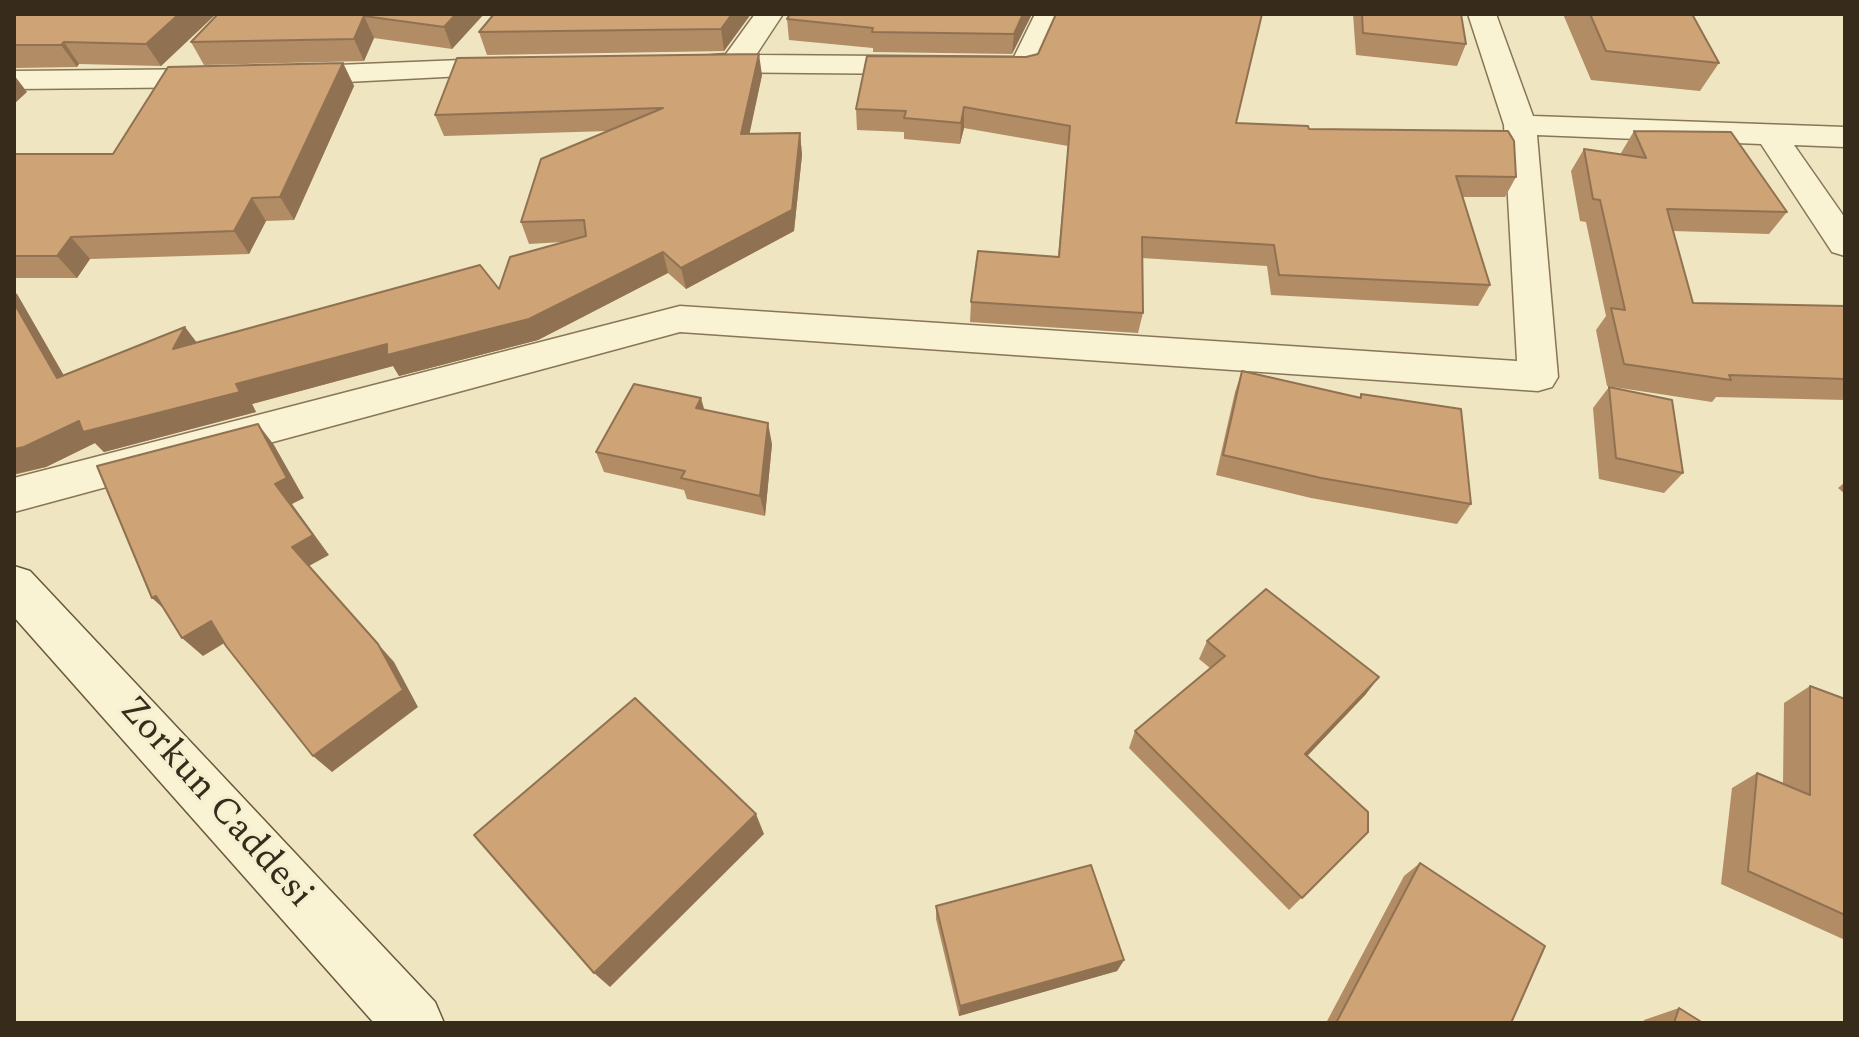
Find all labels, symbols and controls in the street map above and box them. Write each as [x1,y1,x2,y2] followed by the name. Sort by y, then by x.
[107,689,321,919] street label: Zorkun Caddesi

